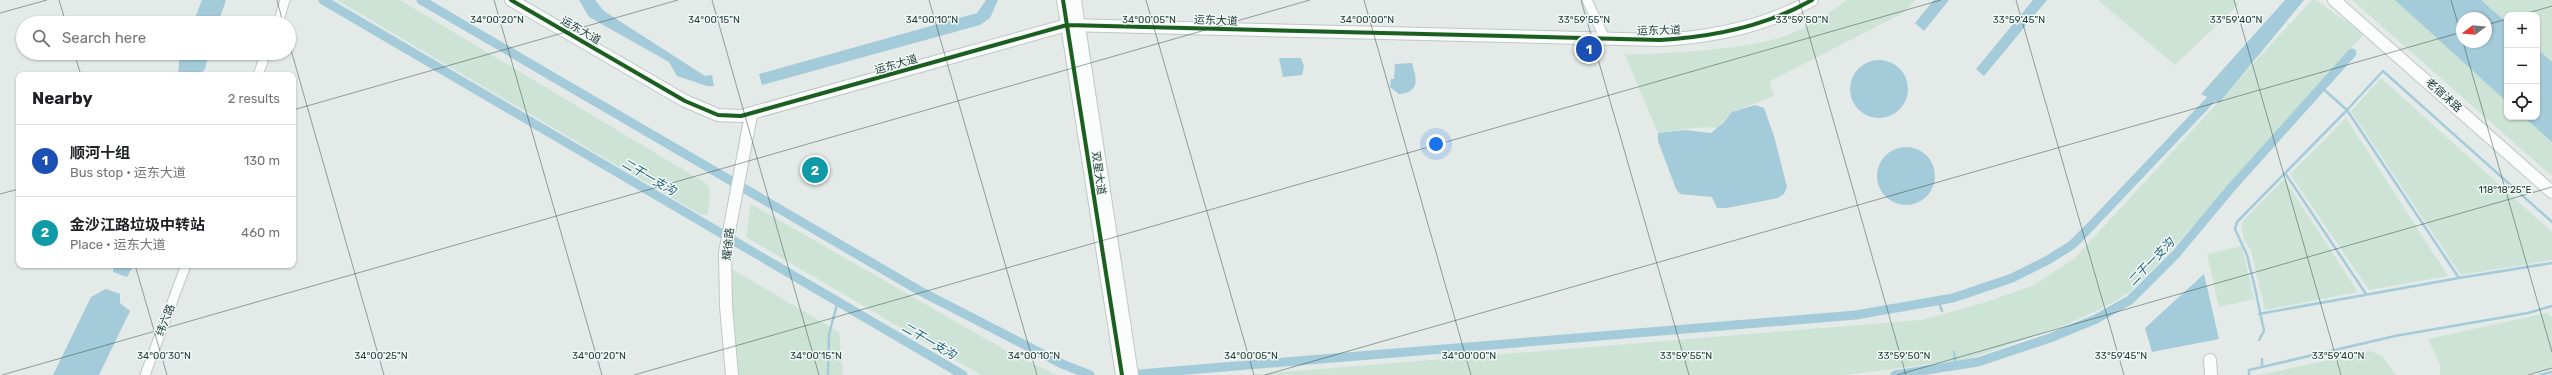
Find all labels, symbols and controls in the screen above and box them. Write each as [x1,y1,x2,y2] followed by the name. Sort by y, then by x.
[2456,12,2492,48] north arrow
[2504,12,2540,120] map controls
[2504,12,2540,48] button: +
[1194,13,1238,28] street label: 运东大道
[470,14,524,26] text: 34°00'20"N
[558,14,603,47] street label: 运东大道
[688,14,740,26] text: 34°00'15"N
[906,14,958,26] text: 34°00'10"N
[1122,14,1176,26] text: 34°00'05"N
[1340,14,1394,26] text: 34°00'00"N
[1558,14,1610,26] text: 33°59'55"N
[1776,14,1829,26] text: 33°59'50"N
[1993,14,2045,26] text: 33°59'45"N
[2210,14,2262,26] text: 33°59'40"N
[16,16,296,60] search box
[1637,24,1681,37] street label: 运东大道
[30,27,52,49] icon: search
[62,29,146,47] text: Search here
[1576,34,1602,64] pin: 1
[2504,48,2540,84] button: −
[873,52,919,77] street label: 运东大道
[2423,76,2464,115] street label: 老宿沭路
[2504,84,2540,120] button: locate
[32,88,93,108] text: Nearby
[228,91,280,106] text: 2 results
[1426,134,1446,154] your location
[70,144,130,162] text: 顺河十组
[1089,150,1108,196] street label: 双星大道
[42,153,48,168] text: 1
[244,153,280,168] text: 130 m
[802,155,828,185] pin: 2
[620,156,680,199] water label: 二干一支沟
[70,165,186,180] text: Bus stop · 运东大道
[2478,184,2532,196] text: 118°18'25"E
[70,216,205,234] text: 金沙江路垃圾中转站
[41,225,49,240] text: 2
[241,225,280,240] text: 460 m
[720,227,737,261] street label: 耀徐路
[2125,234,2178,288] water label: 二干一支沟
[70,237,166,252] text: Place · 运东大道
[153,302,177,338] street label: 纬六路
[900,320,960,363] water label: 二干一支沟
[137,350,191,362] text: 34°00'30"N
[354,350,408,362] text: 34°00'25"N
[572,350,626,362] text: 34°00'20"N
[790,350,842,362] text: 34°00'15"N
[1008,350,1060,362] text: 34°00'10"N
[1224,350,1278,362] text: 34°00'05"N
[1442,350,1496,362] text: 34°00'00"N
[1660,350,1712,362] text: 33°59'55"N
[1878,350,1931,362] text: 33°59'50"N
[2095,350,2147,362] text: 33°59'45"N
[2312,350,2364,362] text: 33°59'40"N

